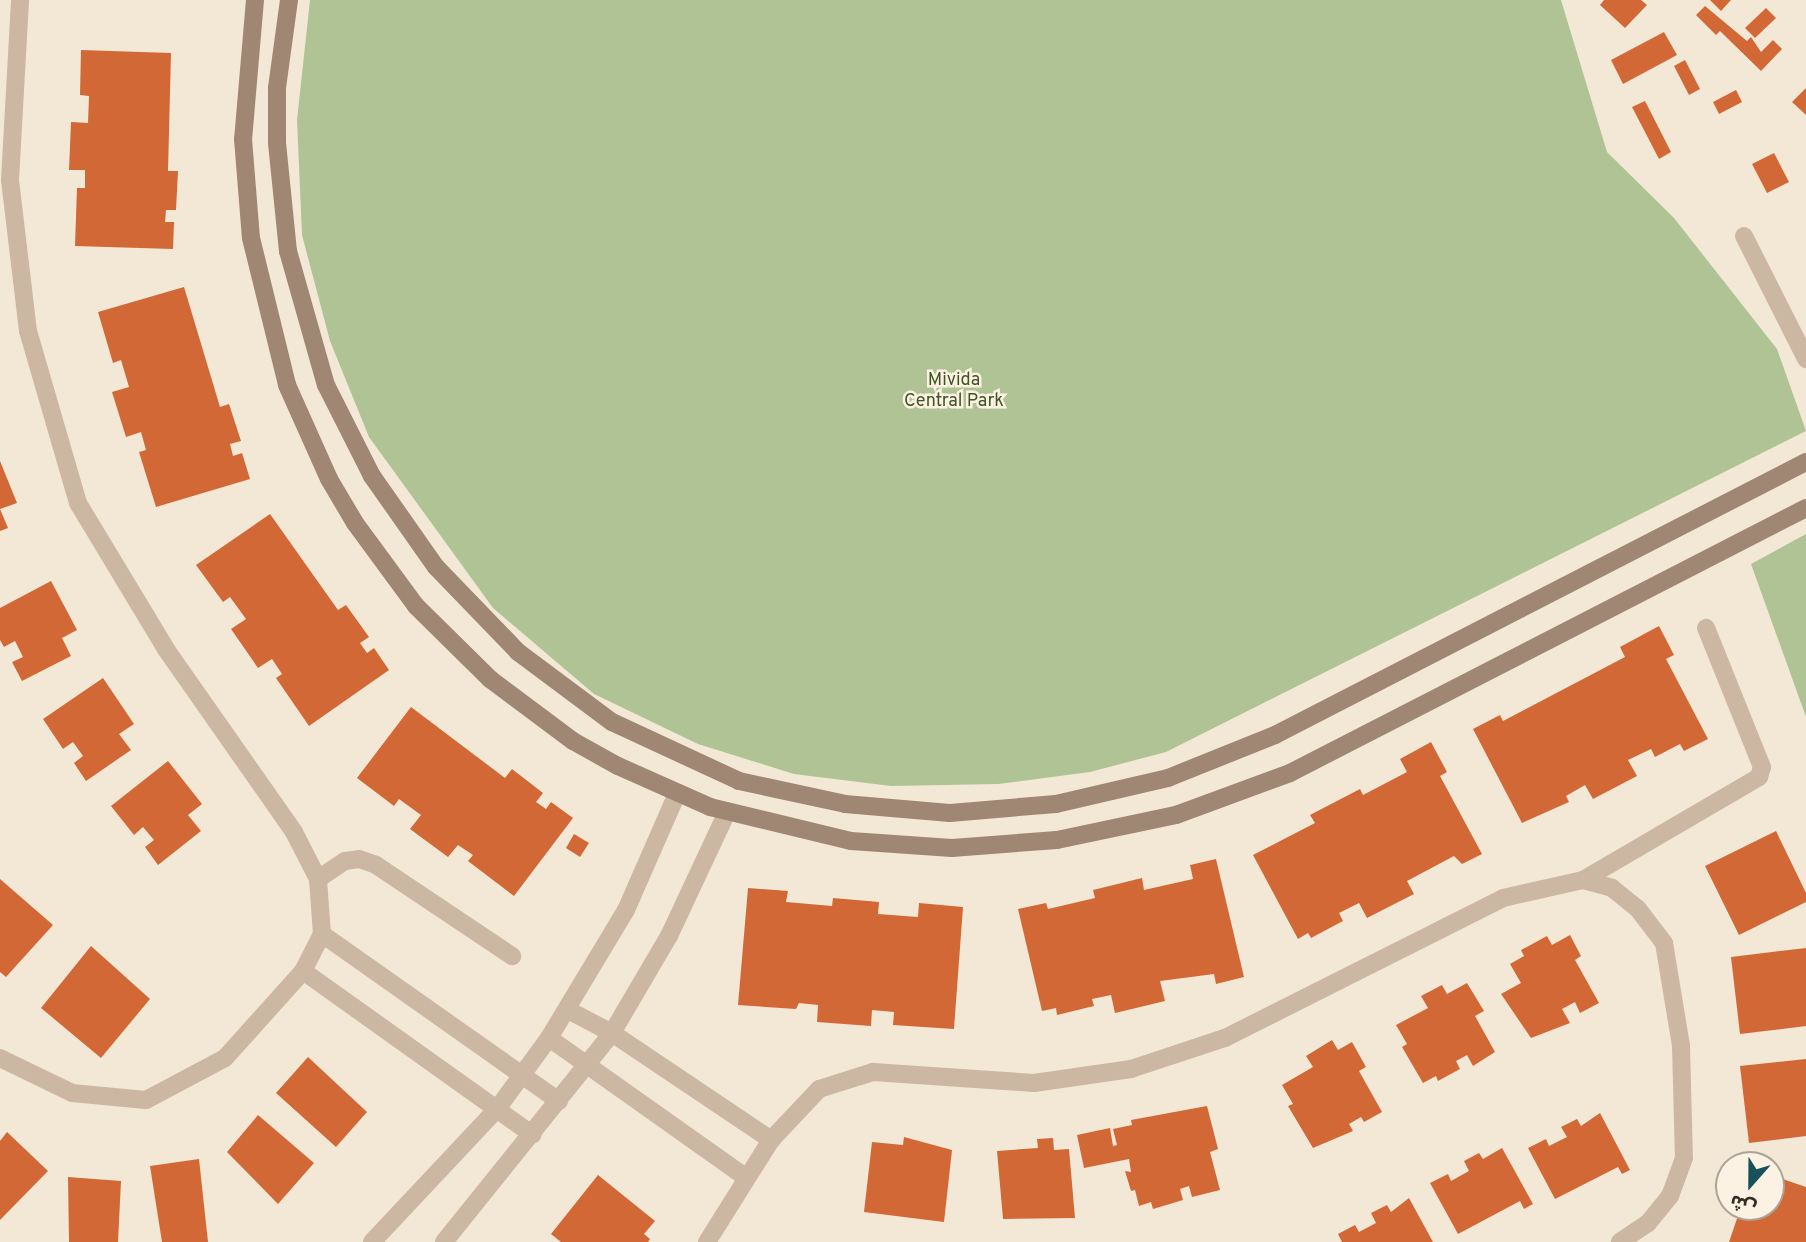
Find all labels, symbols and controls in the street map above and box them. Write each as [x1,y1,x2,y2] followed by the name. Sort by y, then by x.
[904,371,1004,414] park label: Mivida Central Park
[1715,1151,1785,1221] north arrow
[1727,1188,1760,1220] text: ش

